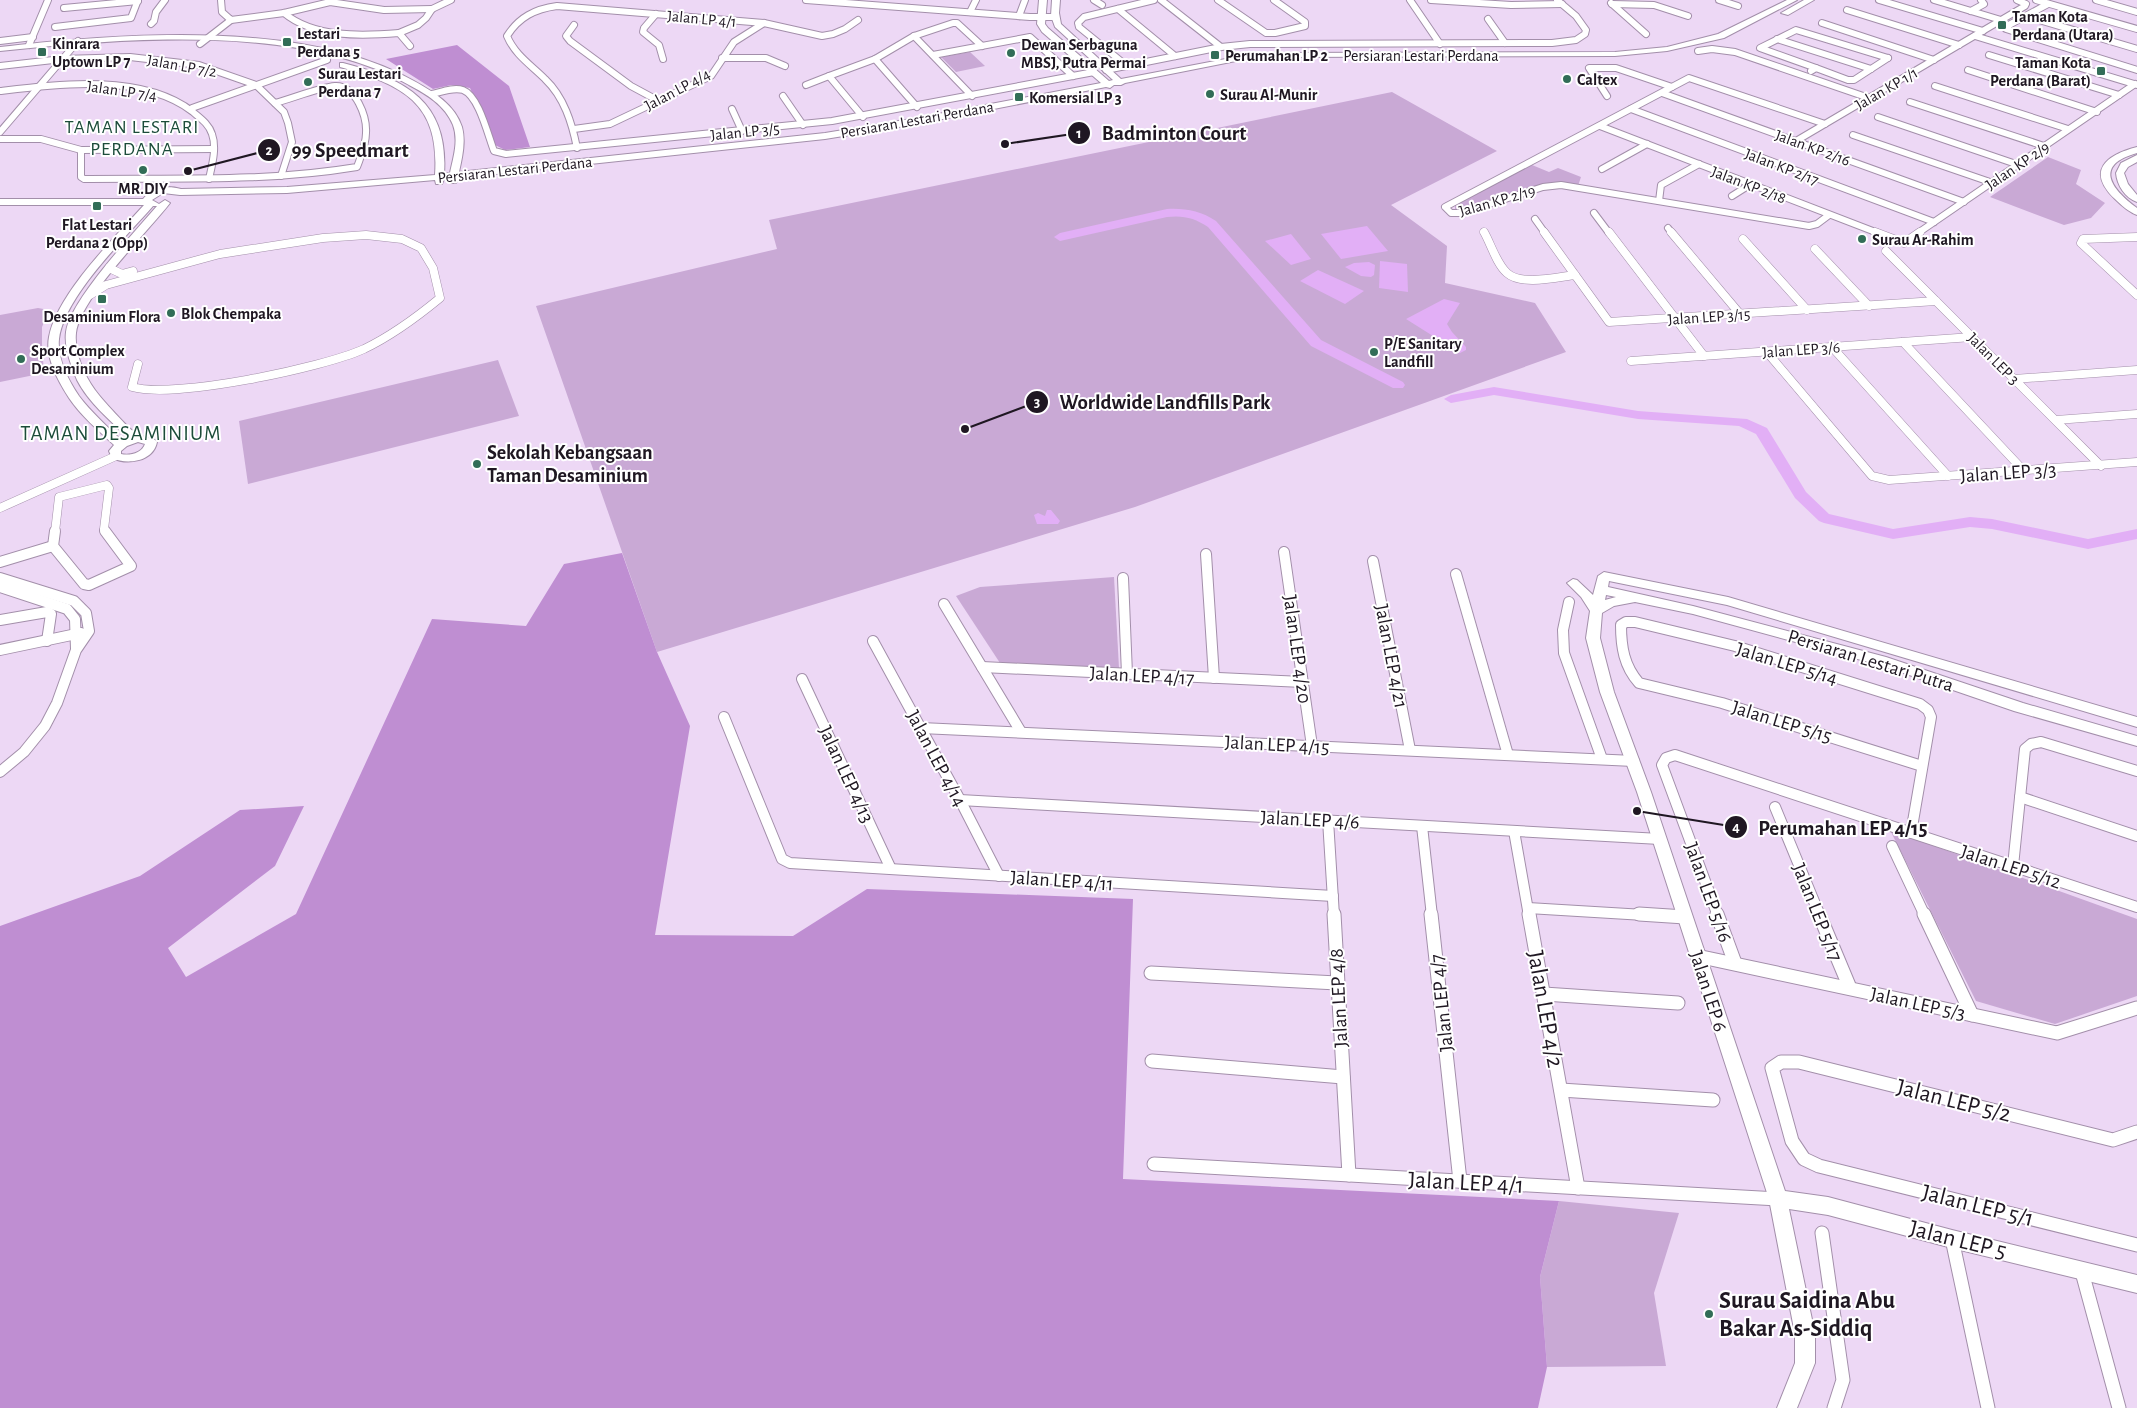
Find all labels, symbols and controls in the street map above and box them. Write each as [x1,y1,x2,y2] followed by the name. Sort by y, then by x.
[667,8,737,30] street label: Jalan LP 4/1
[2012,9,2114,43] place label: Taman Kota Perdana (Utara)
[1996,19,2008,31] marker: Taman Kota Perdana (Utara)
[297,26,360,60] place label: Lestari Perdana 5
[52,36,130,70] place label: Kinrara Uptown LP 7
[281,36,293,48] marker: Lestari Perdana 5
[1021,37,1146,71] place label: Dewan Serbaguna MBSJ, Putra Permai
[36,46,48,58] marker: Kinrara Uptown LP 7
[1005,47,1017,59] marker: Dewan Serbaguna MBSJ, Putra Permai
[1225,48,1329,64] place label: Perumahan LP 2
[1343,48,1499,64] street label: Persiaran Lestari Perdana
[1209,49,1221,61] marker: Perumahan LP 2
[146,52,218,80] street label: Jalan LP 7/2
[1990,55,2091,89] place label: Taman Kota Perdana (Barat)
[1852,65,1921,113] street label: Jalan KP 1/1
[2095,65,2107,77] marker: Taman Kota Perdana (Barat)
[318,66,401,100] place label: Surau Lestari Perdana 7
[642,66,713,114] street label: Jalan LP 4/4
[1577,72,1618,88] place label: Caltex
[1561,73,1573,85] marker: Caltex
[302,76,314,88] marker: Surau Lestari Perdana 7
[86,78,158,104] street label: Jalan LP 7/4
[1220,87,1318,103] place label: Surau Al-Munir
[1204,88,1216,100] marker: Surau Al-Munir
[1029,90,1122,106] place label: Komersial LP 3
[1013,91,1025,103] marker: Komersial LP 3
[839,99,995,141] street label: Persiaran Lestari Perdana
[1067,115,1256,151] callout: Badminton Court
[65,118,199,159] district label: TAMAN LESTARI PERDANA
[710,120,781,144] street label: Jalan LP 3/5
[1102,123,1246,144] text: Badminton Court
[1076,126,1082,141] text: 1
[1773,127,1852,169] street label: Jalan KP 2/16
[257,132,419,168] callout: 99 Speedmart
[1983,139,2052,193] street label: Jalan KP 2/9
[291,140,409,161] text: 99 Speedmart
[265,143,273,158] text: 2
[1742,146,1821,188] street label: Jalan KP 2/17
[437,154,593,186] street label: Persiaran Lestari Perdana
[1709,163,1788,207] street label: Jalan KP 2/18
[137,164,149,176] marker: MR.DIY
[118,181,168,197] place label: MR.DIY
[1457,182,1537,220] street label: Jalan KP 2/19
[91,200,103,212] marker: Flat Lestari Perdana 2 (Opp)
[46,217,148,251] place label: Flat Lestari Perdana 2 (Opp)
[1872,232,1974,248] place label: Surau Ar-Rahim
[1856,233,1868,245] marker: Surau Ar-Rahim
[96,293,108,305] marker: Desaminium Flora
[181,306,282,322] place label: Blok Chempaka
[1667,306,1751,328] street label: Jalan LEP 3/15
[165,307,177,319] marker: Blok Chempaka
[43,309,161,325] place label: Desaminium Flora
[1964,330,2022,388] street label: Jalan LEP 3
[1384,336,1463,370] place label: P/E Sanitary Landfill
[1762,339,1841,361] street label: Jalan LEP 3/6
[31,343,125,377] place label: Sport Complex Desaminium
[1368,346,1380,358] marker: P/E Sanitary Landfill
[15,353,27,365] marker: Sport Complex Desaminium
[1024,384,1280,420] callout: Worldwide Landfills Park
[1060,392,1271,413] text: Worldwide Landfills Park
[1034,395,1040,410] text: 3
[20,423,222,444] district label: TAMAN DESAMINIUM
[487,443,653,486] place label: Sekolah Kebangsaan Taman Desaminium
[471,458,483,470] marker: Sekolah Kebangsaan Taman Desaminium
[1959,460,2057,486] street label: Jalan LEP 3/3
[1279,594,1315,705] street label: Jalan LEP 4/20
[1371,602,1411,710] street label: Jalan LEP 4/21
[1785,626,1956,696] street label: Persiaran Lestari Putra
[1734,639,1840,689] street label: Jalan LEP 5/14
[1089,663,1195,689] street label: Jalan LEP 4/17
[1729,697,1834,747] street label: Jalan LEP 5/15
[902,707,970,810] street label: Jalan LEP 4/14
[815,723,877,826] street label: Jalan LEP 4/13
[1224,732,1330,758] street label: Jalan LEP 4/15
[1260,807,1360,833] street label: Jalan LEP 4/6
[1723,809,1938,845] callout: Perumahan LEP 4/15
[1758,818,1928,839] text: Perumahan LEP 4/15
[1732,820,1740,835] text: 4
[1681,840,1735,945] street label: Jalan LEP 5/16
[1958,841,2063,893] street label: Jalan LEP 5/12
[1788,861,1846,964] street label: Jalan LEP 5/17
[1010,867,1114,895] street label: Jalan LEP 4/11
[1326,948,1352,1048] street label: Jalan LEP 4/8
[1686,948,1730,1034] street label: Jalan LEP 6
[1523,949,1567,1070] street label: Jalan LEP 4/2
[1427,953,1457,1053] street label: Jalan LEP 4/7
[1868,984,1967,1024] street label: Jalan LEP 5/3
[1894,1075,2014,1127] street label: Jalan LEP 5/2
[1407,1168,1524,1198] street label: Jalan LEP 4/1
[1919,1180,2036,1231] street label: Jalan LEP 5/1
[1907,1216,2009,1264] street label: Jalan LEP 5
[1719,1289,1895,1341] place label: Surau Saidina Abu Bakar As-Siddiq
[1703,1308,1715,1320] marker: Surau Saidina Abu Bakar As-Siddiq

